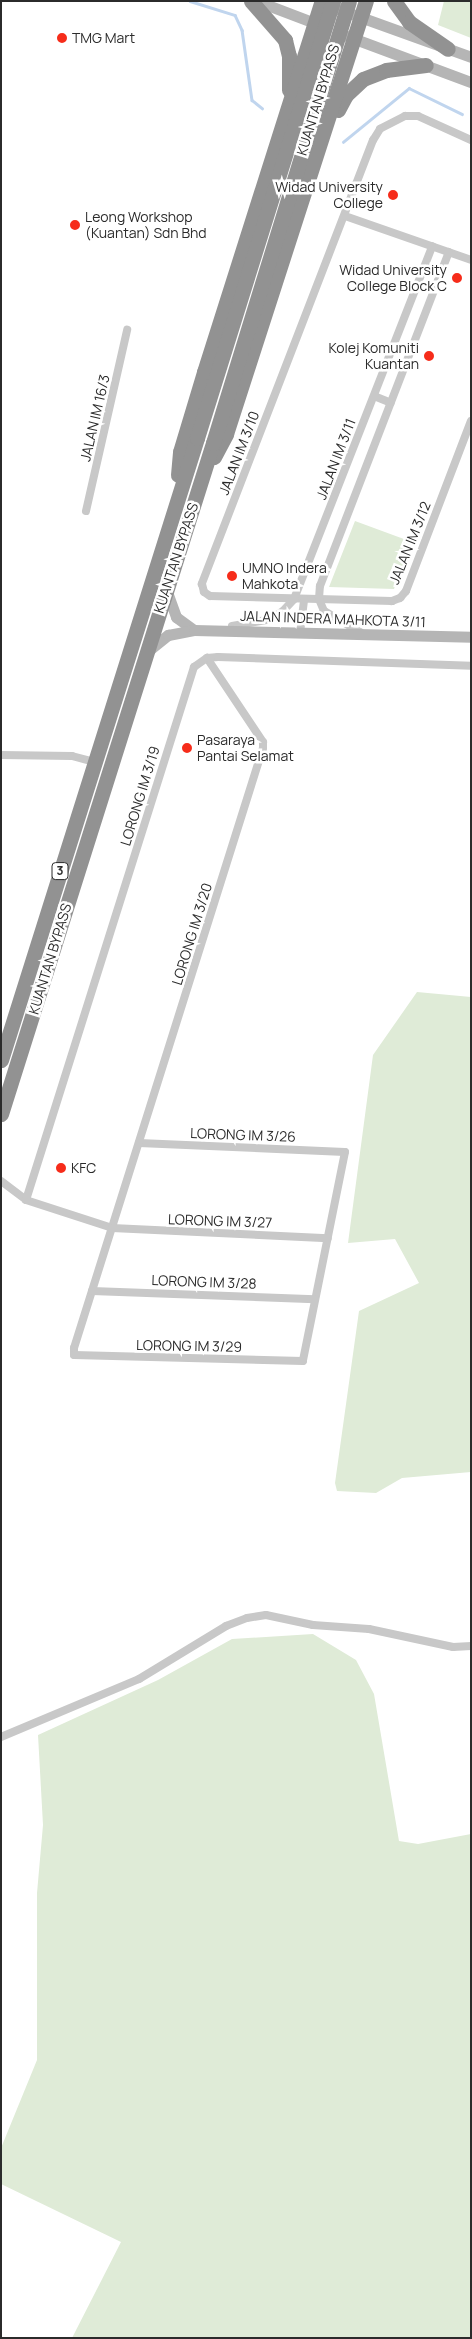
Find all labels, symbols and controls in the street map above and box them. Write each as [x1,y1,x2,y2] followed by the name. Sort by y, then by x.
[72,30,135,46] place label: TMG Mart
[56,32,68,44] marker: TMG Mart
[293,42,343,158] street label: KUANTAN BYPASS
[275,179,383,212] place label: Widad University College
[387,189,399,201] marker: Widad University College
[85,209,207,242] place label: Leong Workshop (Kuantan) Sdn Bhd
[69,219,81,231] marker: Leong Workshop (Kuantan) Sdn Bhd
[339,262,447,294] place label: Widad University College Block C
[451,272,463,284] marker: Widad University College Block C
[329,340,419,372] place label: Kolej Komuniti Kuantan
[423,350,435,362] marker: Kolej Komuniti Kuantan
[77,373,113,463] street label: JALAN IM 16/3
[215,409,263,497] street label: JALAN IM 3/10
[313,416,359,502] street label: JALAN IM 3/11
[386,499,434,587] street label: JALAN IM 3/12
[150,501,202,615] street label: KUANTAN BYPASS
[242,560,327,592] place label: UMNO Indera Mahkota
[226,570,238,582] marker: UMNO Indera Mahkota
[240,607,426,631] street label: JALAN INDERA MAHKOTA 3/11
[197,732,294,764] place label: Pasaraya Pantai Selamat
[181,742,193,754] marker: Pasaraya Pantai Selamat
[117,744,163,848] street label: LORONG IM 3/19
[51,861,69,880] road number: 3
[169,881,215,987] street label: LORONG IM 3/20
[25,901,75,1017] street label: KUANTAN BYPASS
[190,1125,296,1145] street label: LORONG IM 3/26
[71,1160,96,1176] place label: KFC
[55,1162,67,1174] marker: KFC
[168,1211,272,1231] street label: LORONG IM 3/27
[151,1272,257,1292] street label: LORONG IM 3/28
[136,1337,242,1355] street label: LORONG IM 3/29

